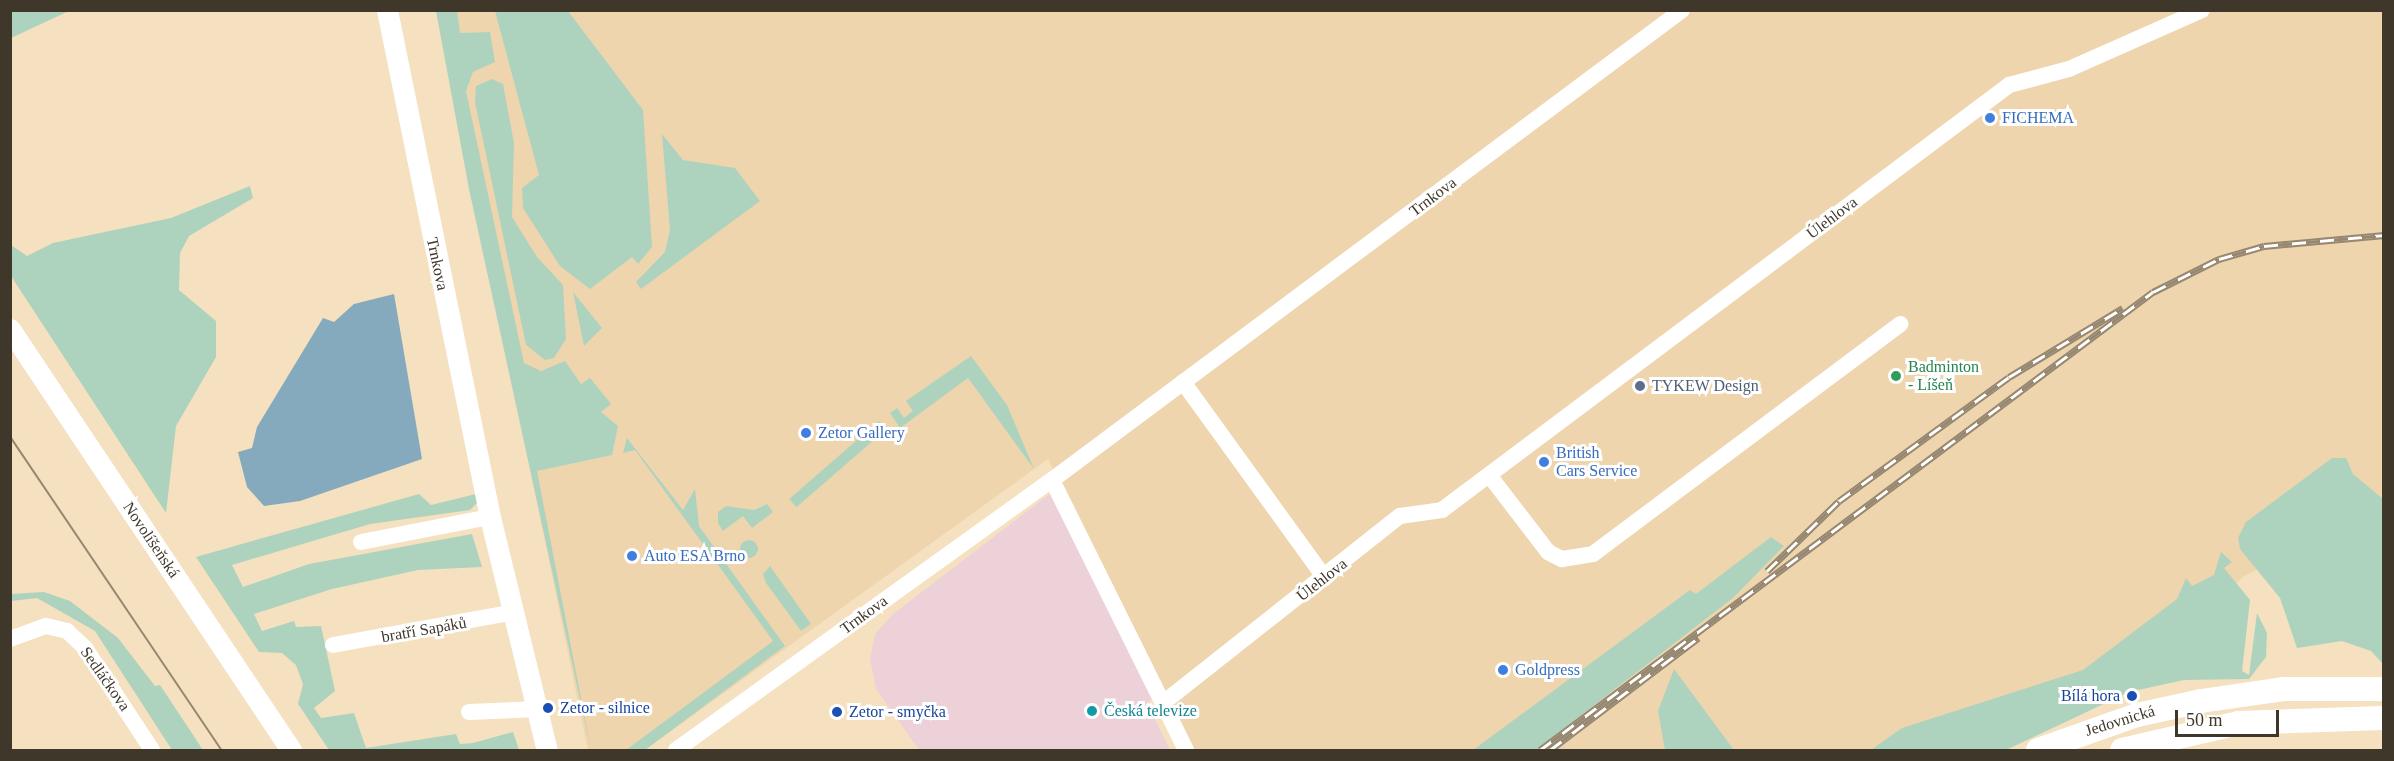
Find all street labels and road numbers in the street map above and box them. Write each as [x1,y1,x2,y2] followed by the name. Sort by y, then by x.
[1406,173,1460,221] street label: Trnkova
[1803,193,1861,243] street label: Úlehlova
[422,236,452,292] street label: Trnkova
[119,499,183,581] street label: Novolíšeňská
[1293,554,1351,606] street label: Úlehlova
[837,591,891,639] street label: Trnkova
[380,613,468,647] street label: bratří Sapáků
[76,643,134,715] street label: Sedláčkova
[2083,701,2157,741] street label: Jedovnická

